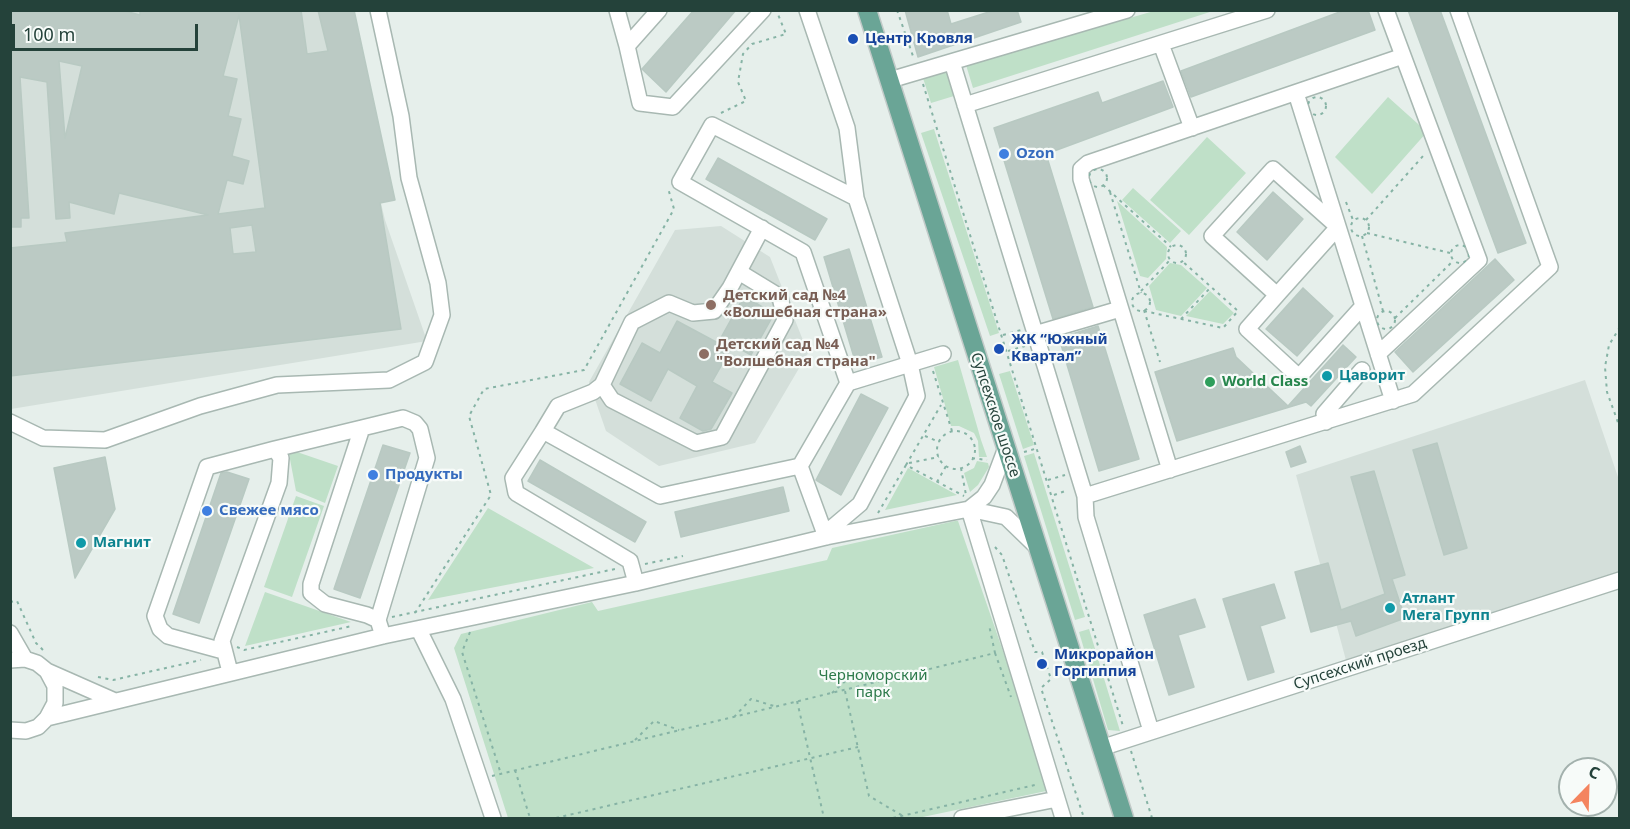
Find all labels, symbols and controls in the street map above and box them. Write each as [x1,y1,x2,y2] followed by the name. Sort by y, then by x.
[15,12,201,50] scale bar
[23,22,75,46] text: 100 m
[865,30,973,48] place label: Центр Кровля
[846,32,860,46] marker: Центр Кровля
[1016,145,1054,163] place label: Ozon
[997,147,1011,161] marker: Ozon
[723,287,887,322] place label: Детский сад №4 «Волшебная страна»
[704,298,718,312] marker: Детский сад №4 «Волшебная страна»
[1011,331,1108,366] place label: ЖК “Южный Квартал”
[716,336,876,371] place label: Детский сад №4 "Волшебная страна"
[992,342,1006,356] marker: ЖК “Южный Квартал”
[697,347,711,361] marker: Детский сад №4 "Волшебная страна"
[966,350,1024,480] street label: Супсехское шоссе
[1339,367,1405,385] place label: Цаворит
[1320,369,1334,383] marker: Цаворит
[1222,373,1308,391] place label: World Class
[1203,375,1217,389] marker: World Class
[385,466,463,484] place label: Продукты
[366,468,380,482] marker: Продукты
[219,502,319,520] place label: Свежее мясо
[200,504,214,518] marker: Свежее мясо
[93,534,151,552] place label: Магнит
[74,536,88,550] marker: Магнит
[1402,590,1490,625] place label: Атлант Мега Групп
[1383,601,1397,615] marker: Атлант Мега Групп
[1291,634,1429,694] street label: Супсехский проезд
[1054,646,1154,681] place label: Микрорайон Горгиппия
[1035,657,1049,671] marker: Микрорайон Горгиппия
[818,667,928,702] park label: Черноморский парк
[1558,757,1618,817] north arrow
[1585,760,1603,784] text: С

